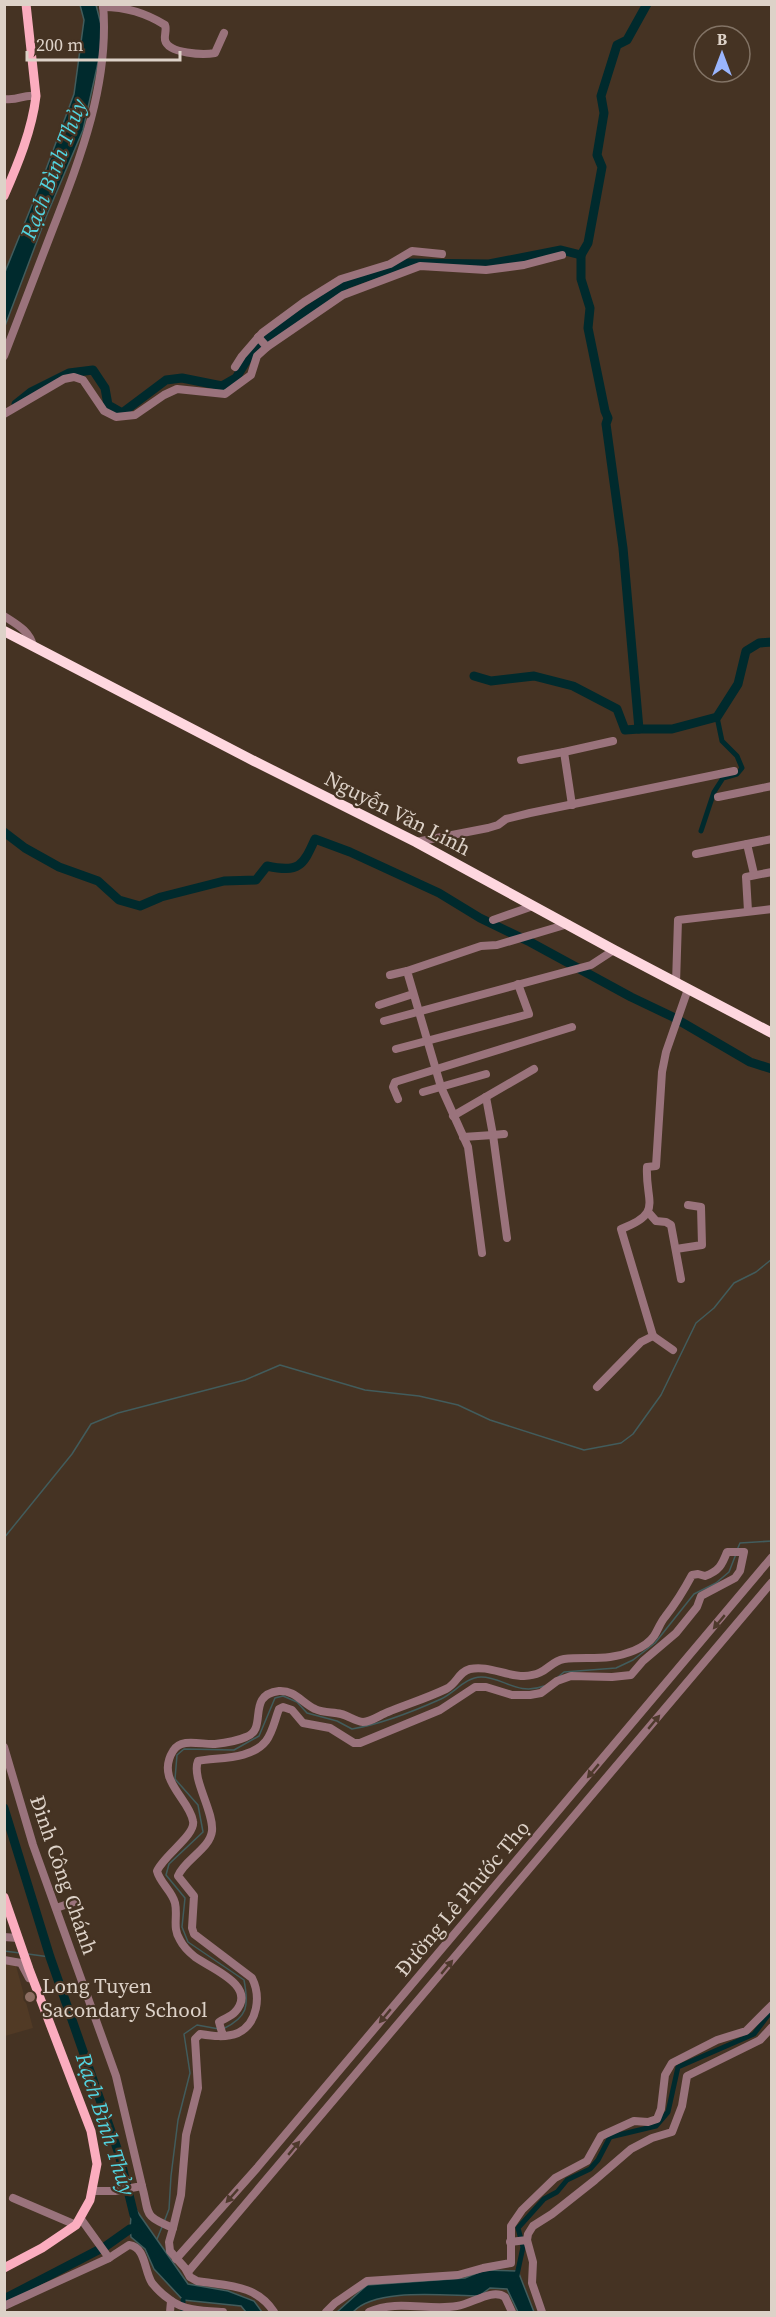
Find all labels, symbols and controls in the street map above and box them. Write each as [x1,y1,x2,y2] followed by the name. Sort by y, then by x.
[27,24,180,62] scale bar
[692,24,752,84] north arrow
[717,28,728,50] text: B
[36,32,83,57] text: 200 m
[12,94,94,245] water label: Rạch Bình Thủy
[320,764,476,862] street label: Nguyễn Văn Linh
[712,1614,725,1630] one-way arrow
[647,1714,660,1729] one-way arrow
[586,1763,599,1779] one-way arrow
[23,1792,105,1958] street label: Đinh Công Chánh
[388,1814,536,1982] street label: Đường Lê Phước Thọ
[440,1960,453,1975] one-way arrow
[42,1971,207,2024] place label: Long Tuyen Sacondary School
[23,1990,37,2004] marker: Long Tuyen Sacondary School
[379,2008,392,2024] one-way arrow
[69,2048,143,2200] water label: Rạch Bình Thủy
[287,2141,300,2156] one-way arrow
[225,2189,239,2204] one-way arrow

